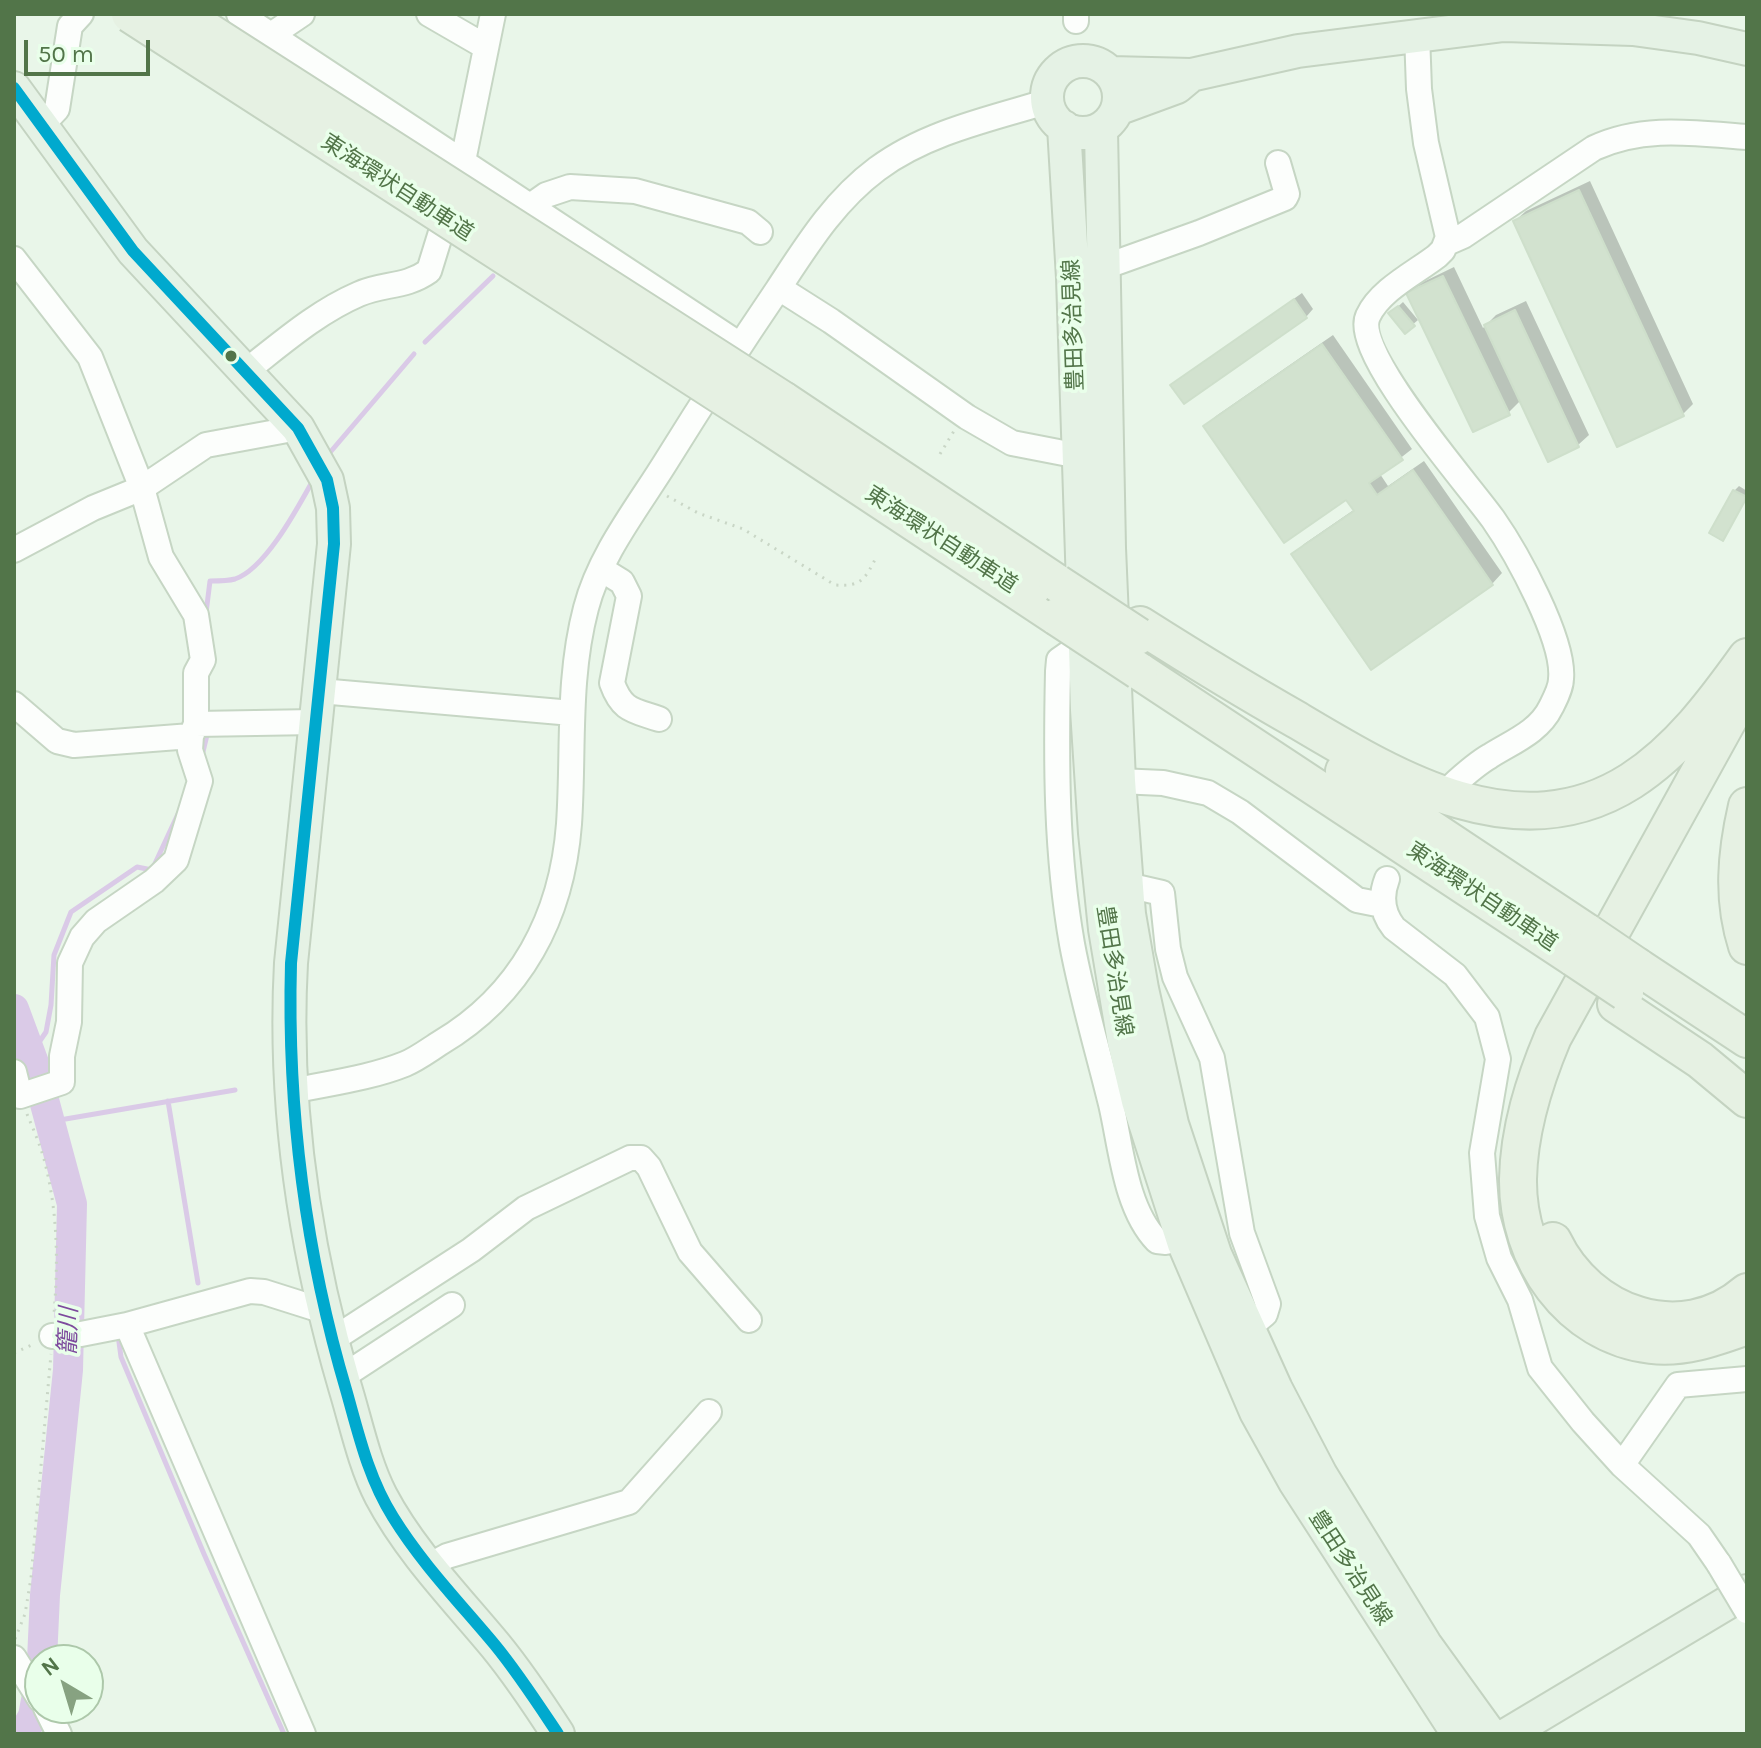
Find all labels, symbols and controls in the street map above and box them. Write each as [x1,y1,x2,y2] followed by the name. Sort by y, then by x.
[28,24,154,74] scale bar
[38,40,94,68] text: 50 m
[316,129,478,247] street label: 東海環状自動車道
[1059,259,1089,391] street label: 豊田多治見線
[223,348,239,364] unlabelled marker
[860,481,1022,599] street label: 東海環状自動車道
[1402,837,1562,957] street label: 東海環状自動車道
[1091,904,1137,1038] street label: 豊田多治見線
[54,1307,84,1355] water label: 籠川
[1303,1505,1397,1631] street label: 豊田多治見線
[24,1644,104,1724] north arrow
[36,1652,65,1682] text: N

